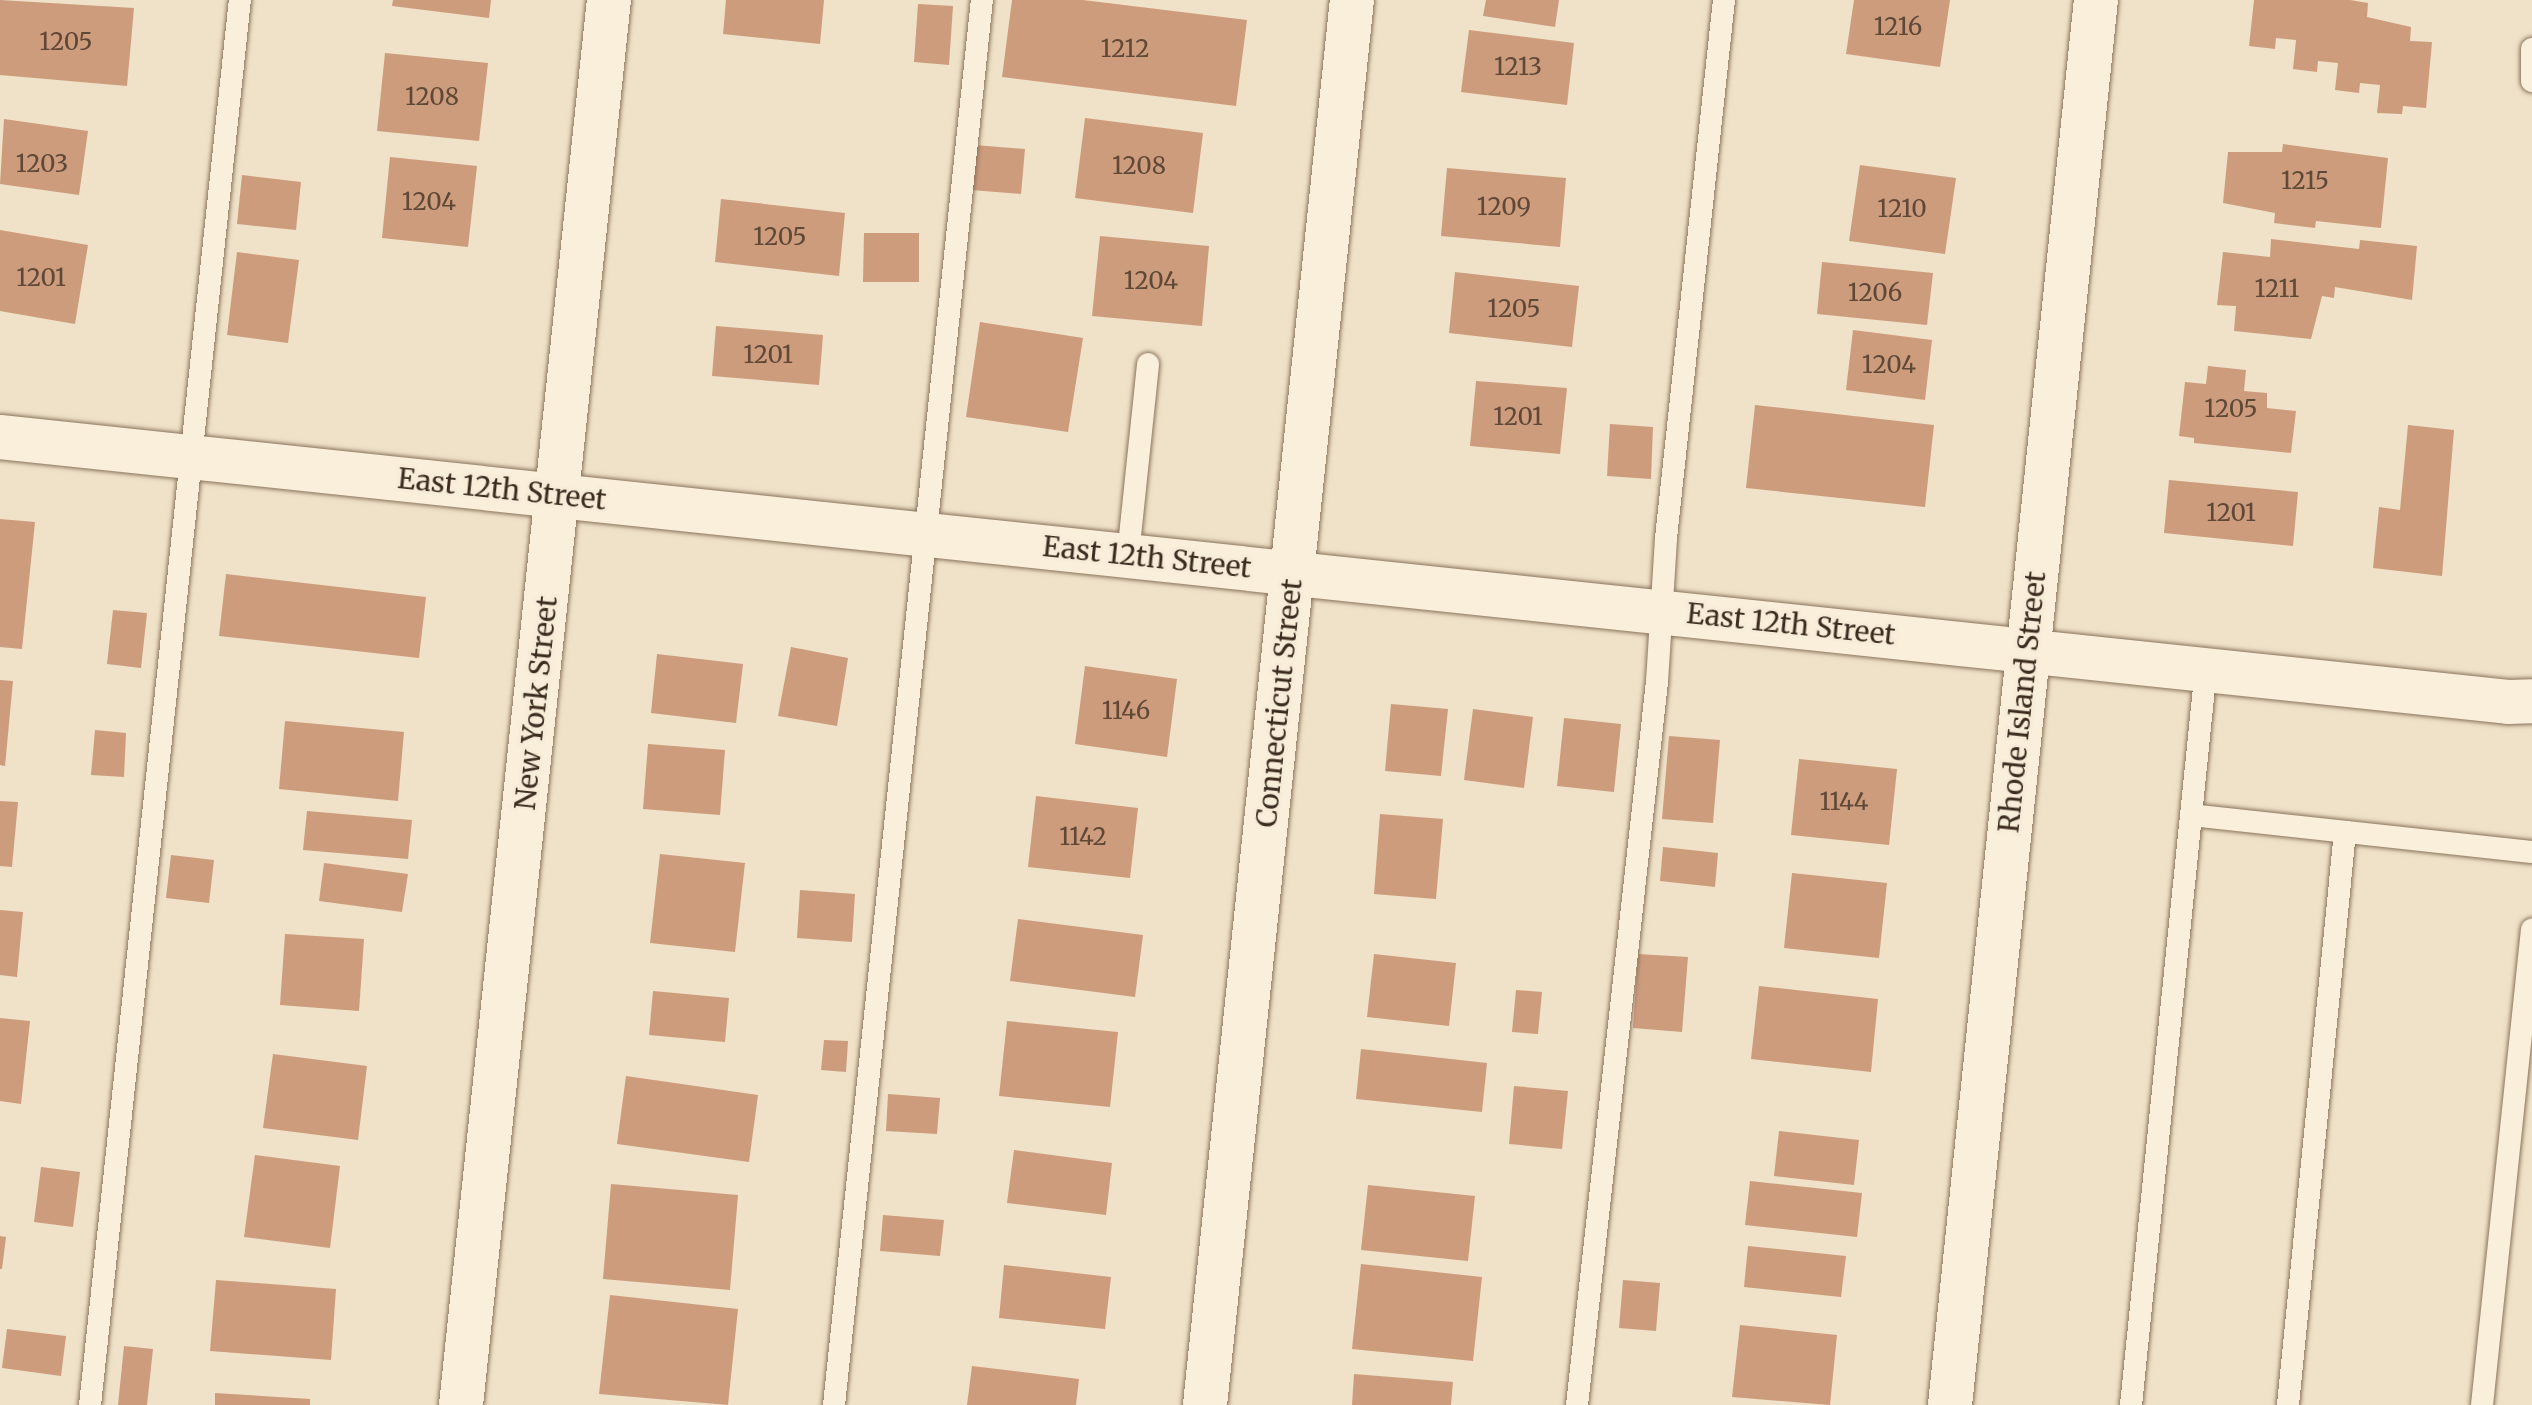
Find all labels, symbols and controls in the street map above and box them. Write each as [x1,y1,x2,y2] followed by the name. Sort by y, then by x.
[1874,13,1922,41] house number: 1216
[39,28,93,56] house number: 1205
[1101,35,1149,63] house number: 1212
[1494,53,1542,81] house number: 1213
[405,83,459,111] house number: 1208
[16,150,68,178] house number: 1203
[1112,152,1166,180] house number: 1208
[2281,167,2329,195] house number: 1215
[402,188,456,216] house number: 1204
[1477,193,1531,221] house number: 1209
[1877,195,1927,223] house number: 1210
[753,223,807,251] house number: 1205
[16,264,66,292] house number: 1201
[1124,267,1178,295] house number: 1204
[2255,275,2299,303] house number: 1211
[1848,279,1902,307] house number: 1206
[1487,295,1541,323] house number: 1205
[743,341,793,369] house number: 1201
[1862,351,1916,379] house number: 1204
[2204,395,2258,423] house number: 1205
[1493,403,1543,431] house number: 1201
[396,461,608,517] street label: East 12th Street
[2206,499,2256,527] house number: 1201
[1041,529,1253,585] street label: East 12th Street
[1992,570,2052,834] street label: Rhode Island Street
[1249,577,1309,829] street label: Connecticut Street
[508,594,564,812] street label: New York Street
[1685,596,1897,652] street label: East 12th Street
[1102,697,1150,725] house number: 1146
[1819,788,1869,816] house number: 1144
[1059,823,1107,851] house number: 1142

